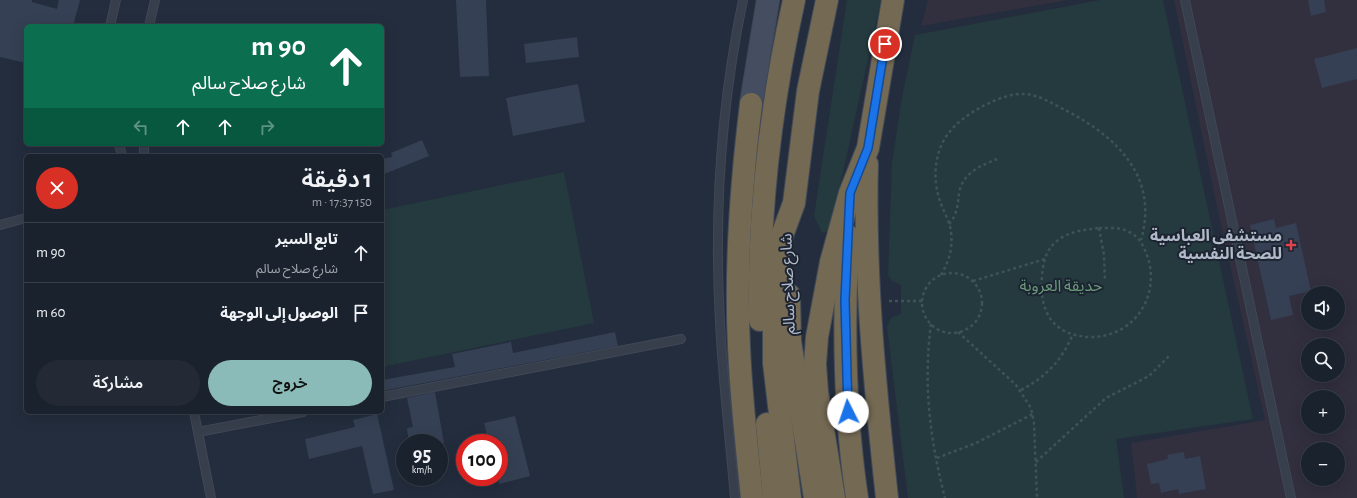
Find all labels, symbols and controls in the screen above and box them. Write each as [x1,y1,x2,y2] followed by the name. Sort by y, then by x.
[868,27,902,61] pin
[251,33,306,61] text: 90 m
[874,33,896,55] icon: arrive
[320,40,372,92] icon: ahead
[192,75,306,93] text: شارع صلاح سالم
[130,116,152,138] icon: left
[172,116,194,138] icon: ahead
[214,116,236,138] icon: ahead
[256,116,278,138] icon: right
[36,167,78,209] button: close
[302,168,372,192] text: 1 دقيقة
[312,196,372,209] text: 150 m · 17:37
[1150,227,1282,263] place label: مستشفى العباسية للصحة النفسية
[276,232,338,247] text: تابع السير
[778,233,802,335] street label: شارع صلاح سالم
[1285,239,1297,251] marker: مستشفى العباسية للصحة النفسية
[350,242,372,264] icon: ahead
[36,245,65,260] text: 90 m
[256,263,338,276] text: شارع صلاح سالم
[1020,278,1102,295] park label: حديقة العروبة
[1301,286,1345,486] map controls
[1301,286,1345,330] button: sound
[350,302,372,324] icon: arrive
[36,305,65,320] text: 60 m
[220,306,338,321] text: الوصول إلى الوجهة
[1301,338,1345,382] button: search
[36,360,200,406] button: مشاركة
[208,360,372,406] button: خروج
[1301,390,1345,434] button: +
[827,391,869,433] position arrow
[456,434,508,486] speed limit sign: 100
[1301,442,1345,486] button: −
[413,445,431,465] text: 95
[412,465,432,475] text: km/h

